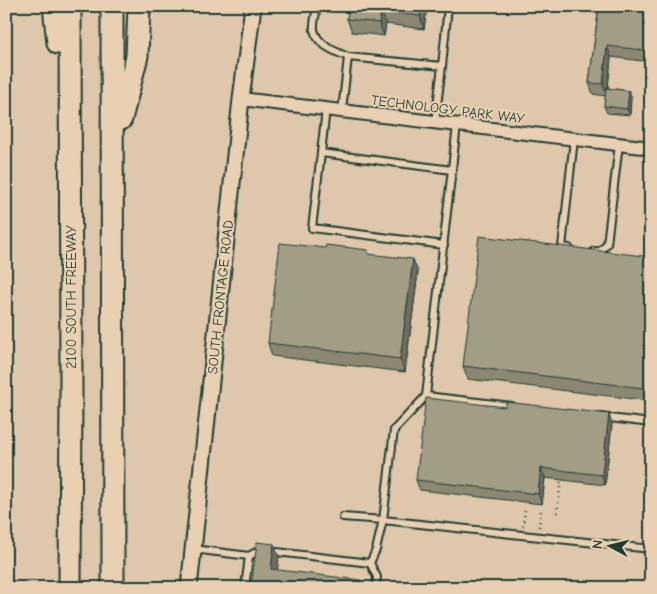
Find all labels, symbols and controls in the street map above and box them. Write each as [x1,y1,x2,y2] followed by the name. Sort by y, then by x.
[370,92,526,127] street label: TECHNOLOGY PARK WAY
[204,219,237,375] street label: SOUTH FRONTAGE ROAD
[63,225,80,369] street label: 2100 SOUTH FREEWAY
[584,522,634,572] north arrow
[589,539,607,550] text: N

